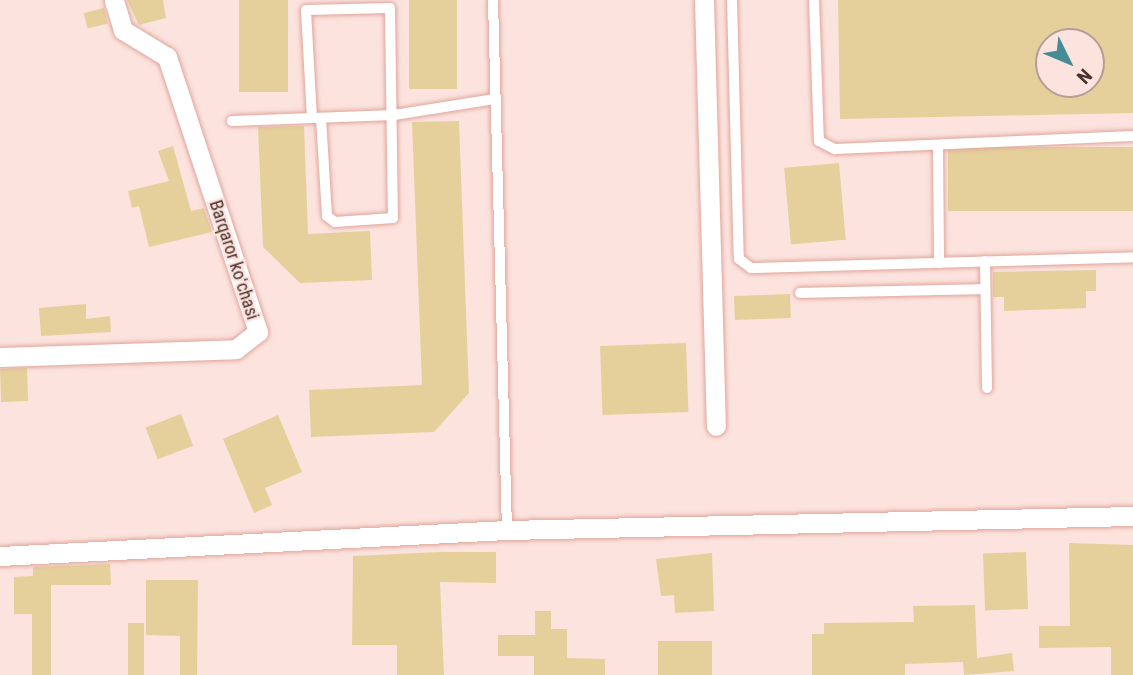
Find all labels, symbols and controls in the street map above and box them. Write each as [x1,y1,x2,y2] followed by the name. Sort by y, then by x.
[1035,28,1105,98] north arrow
[1072,64,1097,88] text: N
[204,197,264,323] street label: Barqaror koʻchasi

